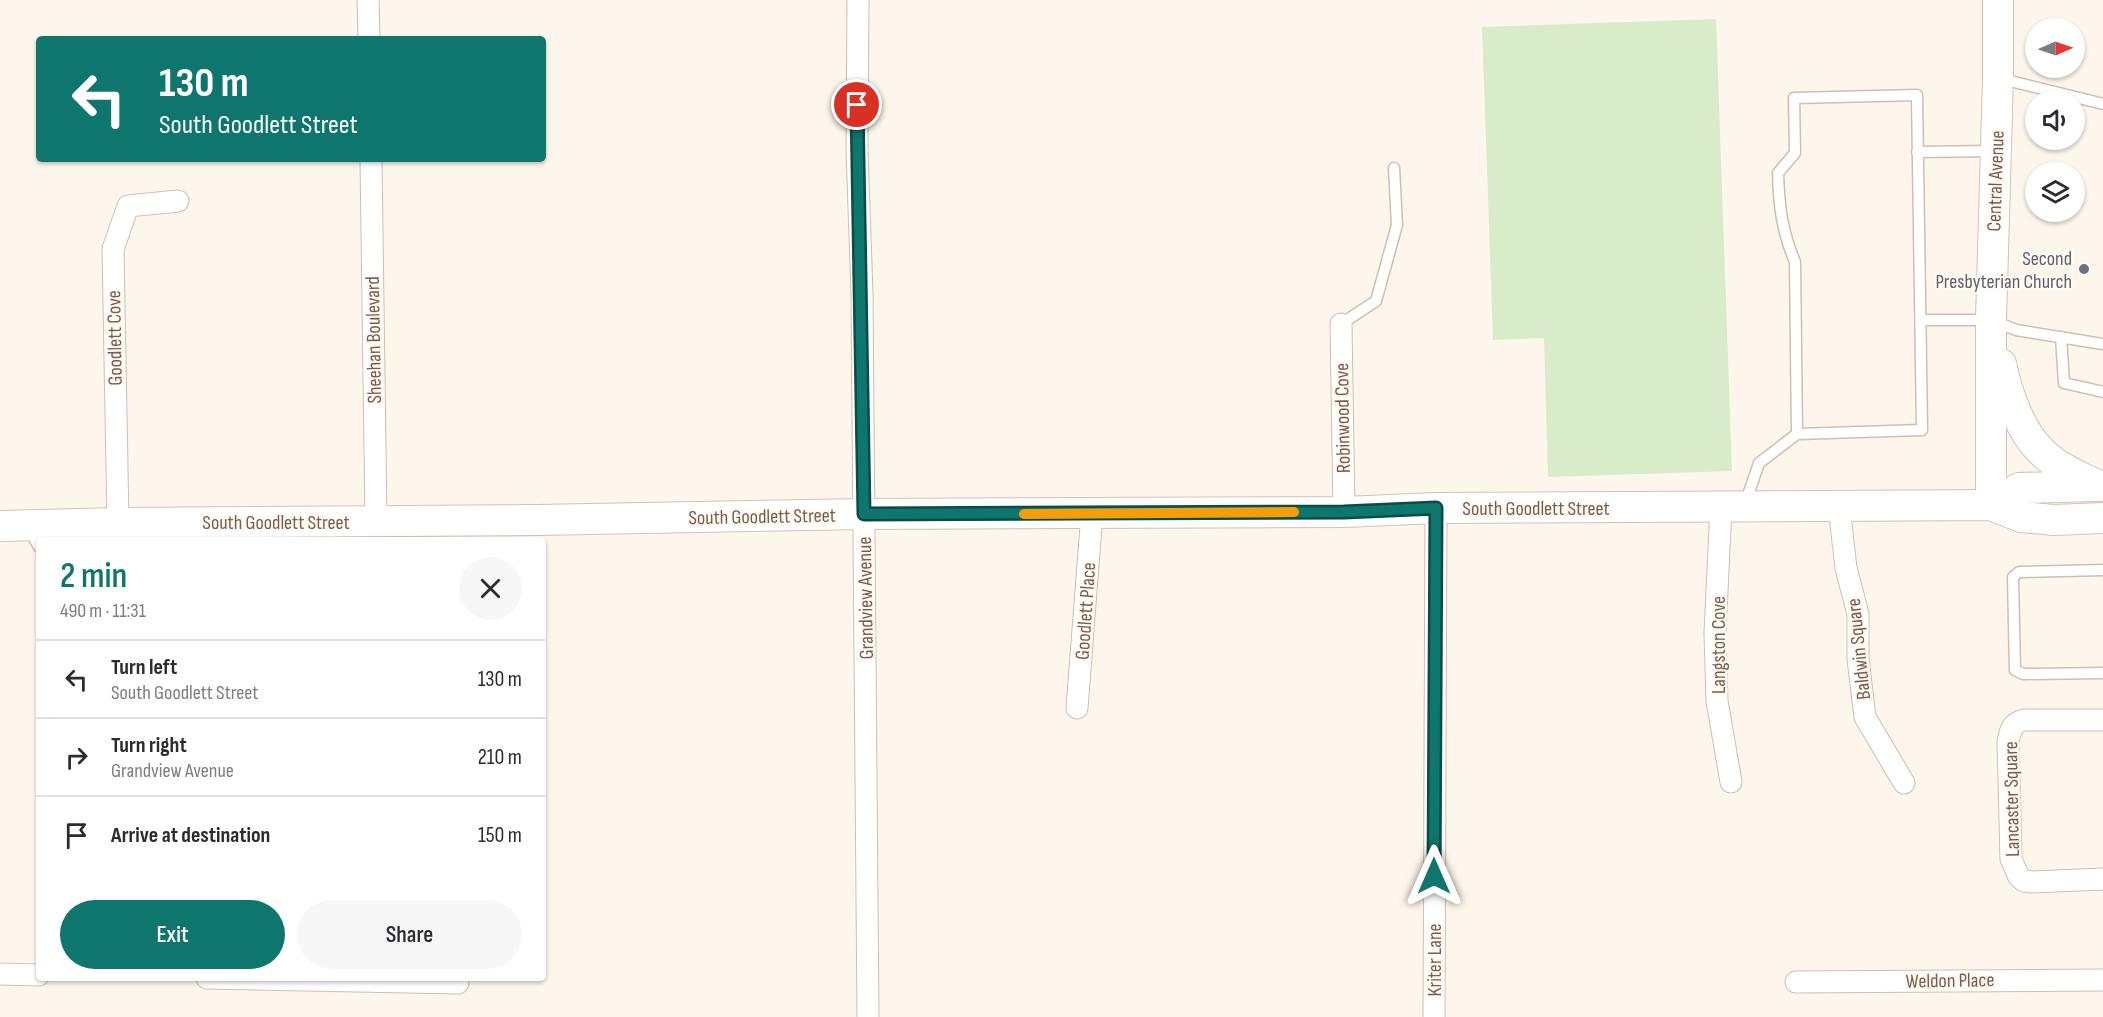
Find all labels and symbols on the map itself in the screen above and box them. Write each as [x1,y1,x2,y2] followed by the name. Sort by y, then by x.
[2025,18,2085,78] north arrow
[831,79,882,130] pin
[1982,130,2010,232] street label: Central Avenue
[1935,247,2072,294] place label: Second Presbyterian Church
[2077,262,2091,276] marker: Second Presbyterian Church
[361,276,387,404] street label: Sheehan Boulevard
[102,290,128,386] street label: Goodlett Cove
[1330,363,1356,473] street label: Robinwood Cove
[1462,497,1610,521] street label: South Goodlett Street
[688,504,836,530] street label: South Goodlett Street
[202,511,350,535] street label: South Goodlett Street
[853,536,879,660] street label: Grandview Avenue
[1071,561,1101,661] street label: Goodlett Place
[1707,596,1731,694] street label: Langston Cove
[1842,597,1876,701] street label: Baldwin Square
[1999,741,2025,857] street label: Lancaster Square
[1402,844,1466,908] position arrow
[1423,924,1447,997] street label: Kriter Lane
[1905,968,1995,994] street label: Weldon Place

